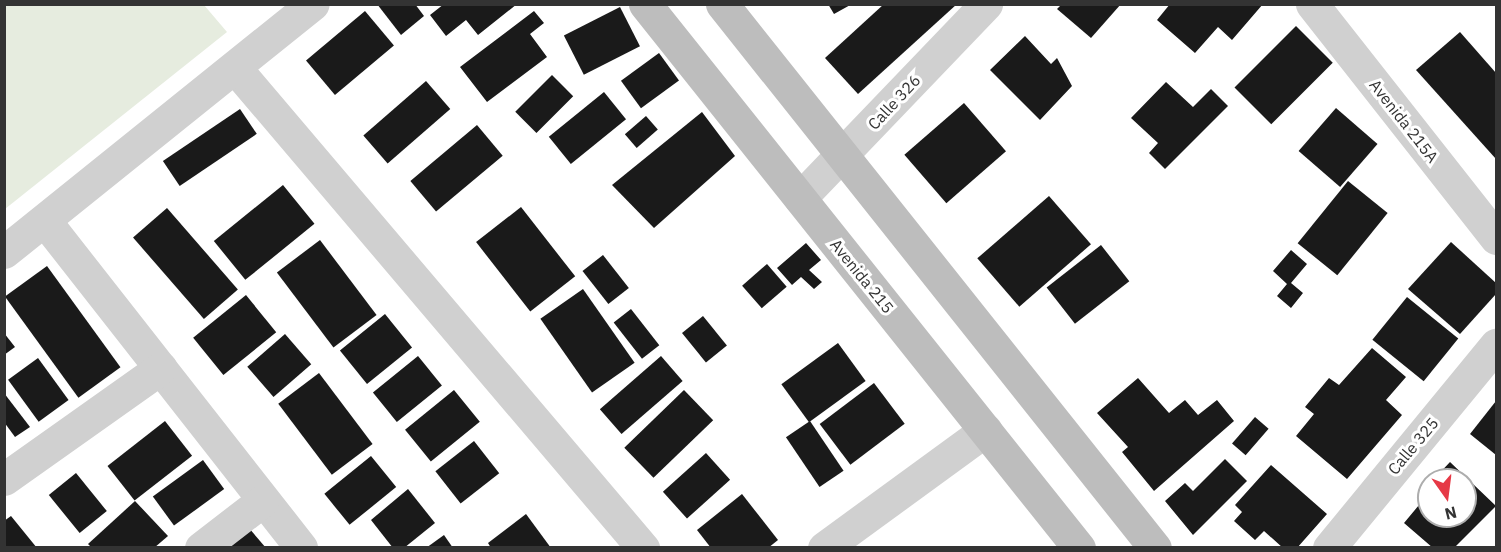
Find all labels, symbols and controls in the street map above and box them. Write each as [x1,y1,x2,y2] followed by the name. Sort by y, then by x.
[864,70,924,134] street label: Calle 326
[1366,76,1442,166] street label: Avenida 215A
[826,235,898,317] street label: Avenida 215
[1384,414,1442,478] street label: Calle 325
[1417,468,1477,528] north arrow
[1443,502,1459,525] text: N

